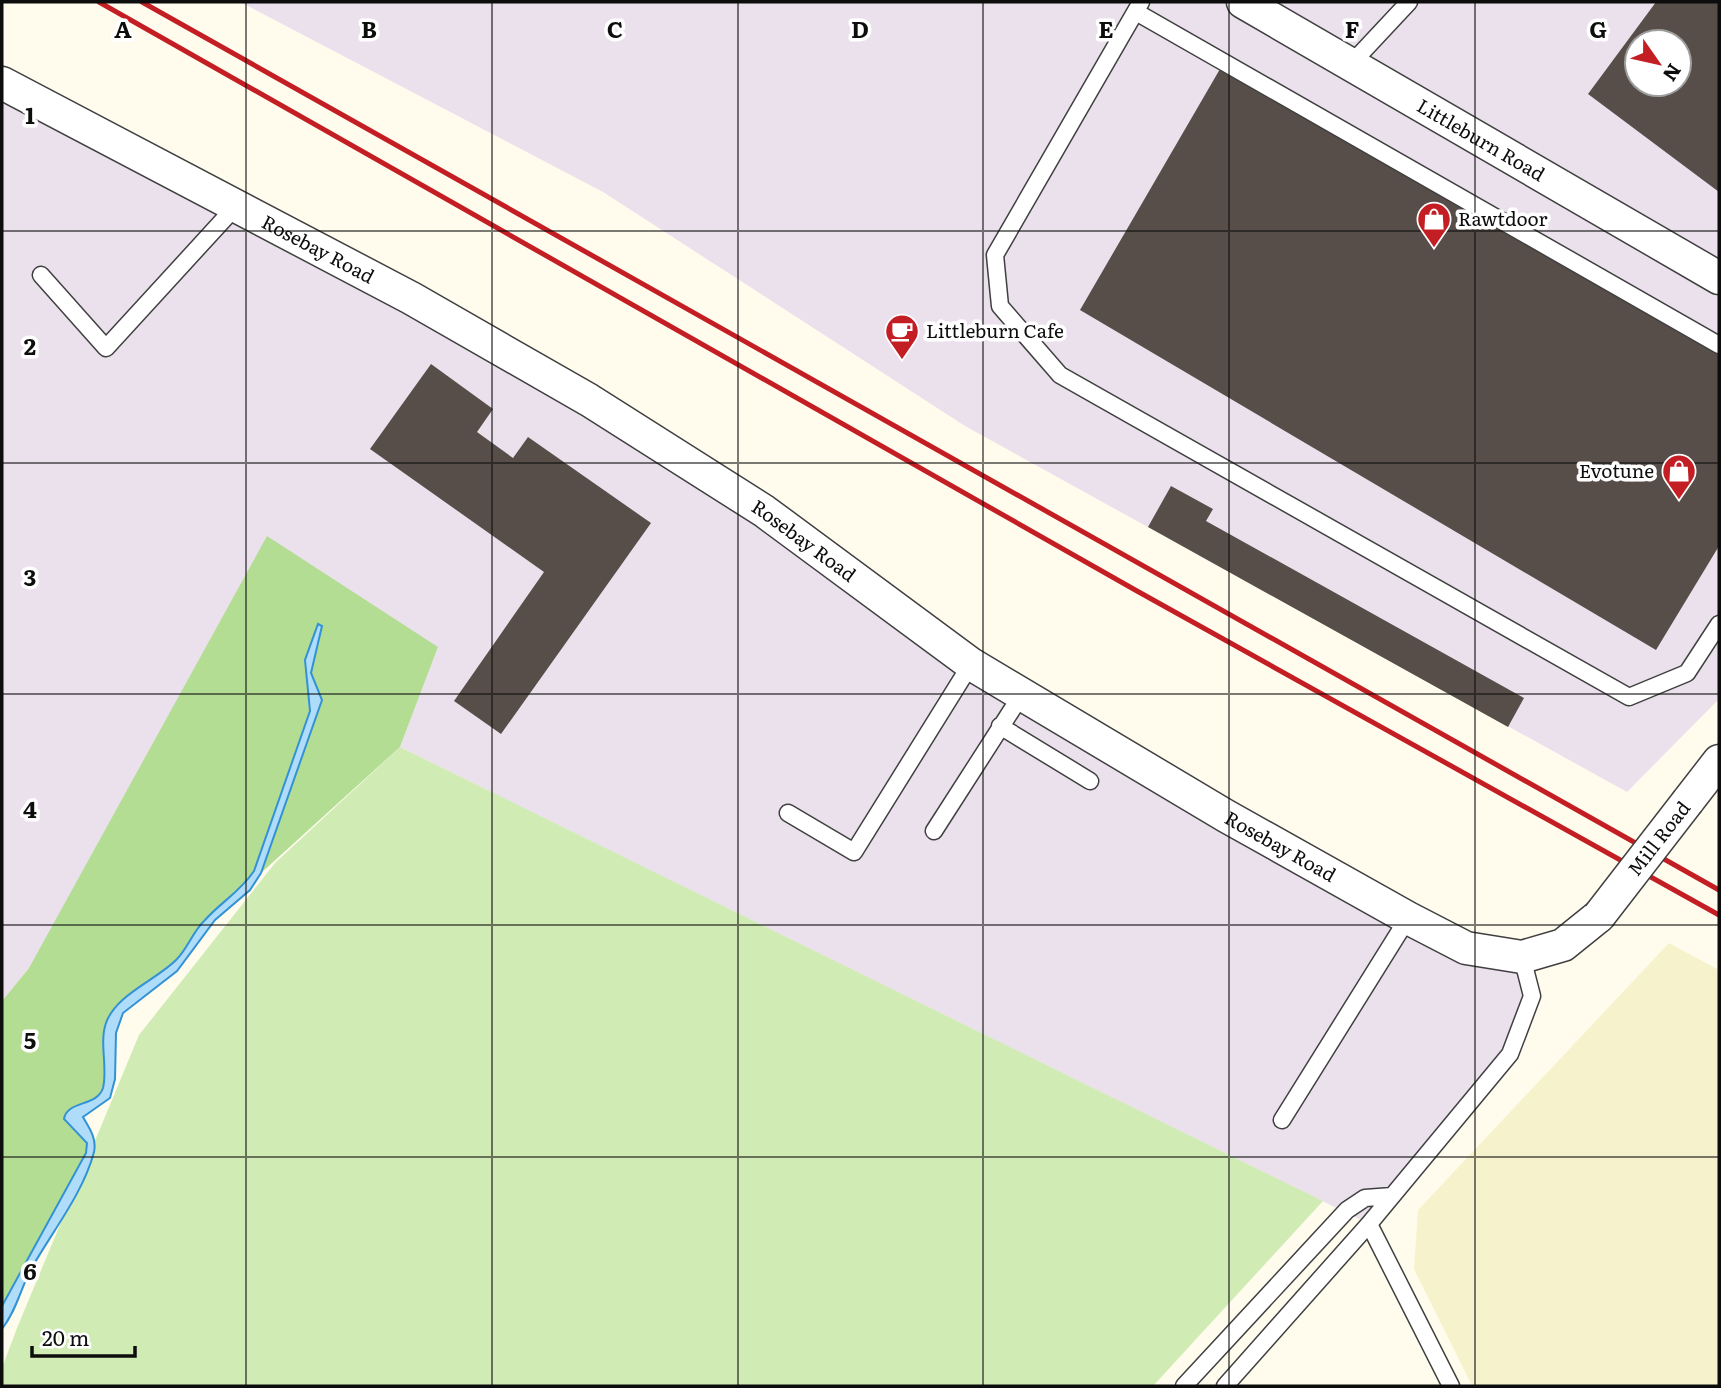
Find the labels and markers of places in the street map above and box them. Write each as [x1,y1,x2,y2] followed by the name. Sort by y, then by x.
[1415,200,1453,249] shop icon: Rawtdoor
[1458,204,1547,232] place label: Rawtdoor
[883,312,921,361] cafe icon: Littleburn Cafe
[926,316,1064,344] place label: Littleburn Cafe
[1660,452,1698,501] shop icon: Evotune
[1579,456,1654,484] place label: Evotune

